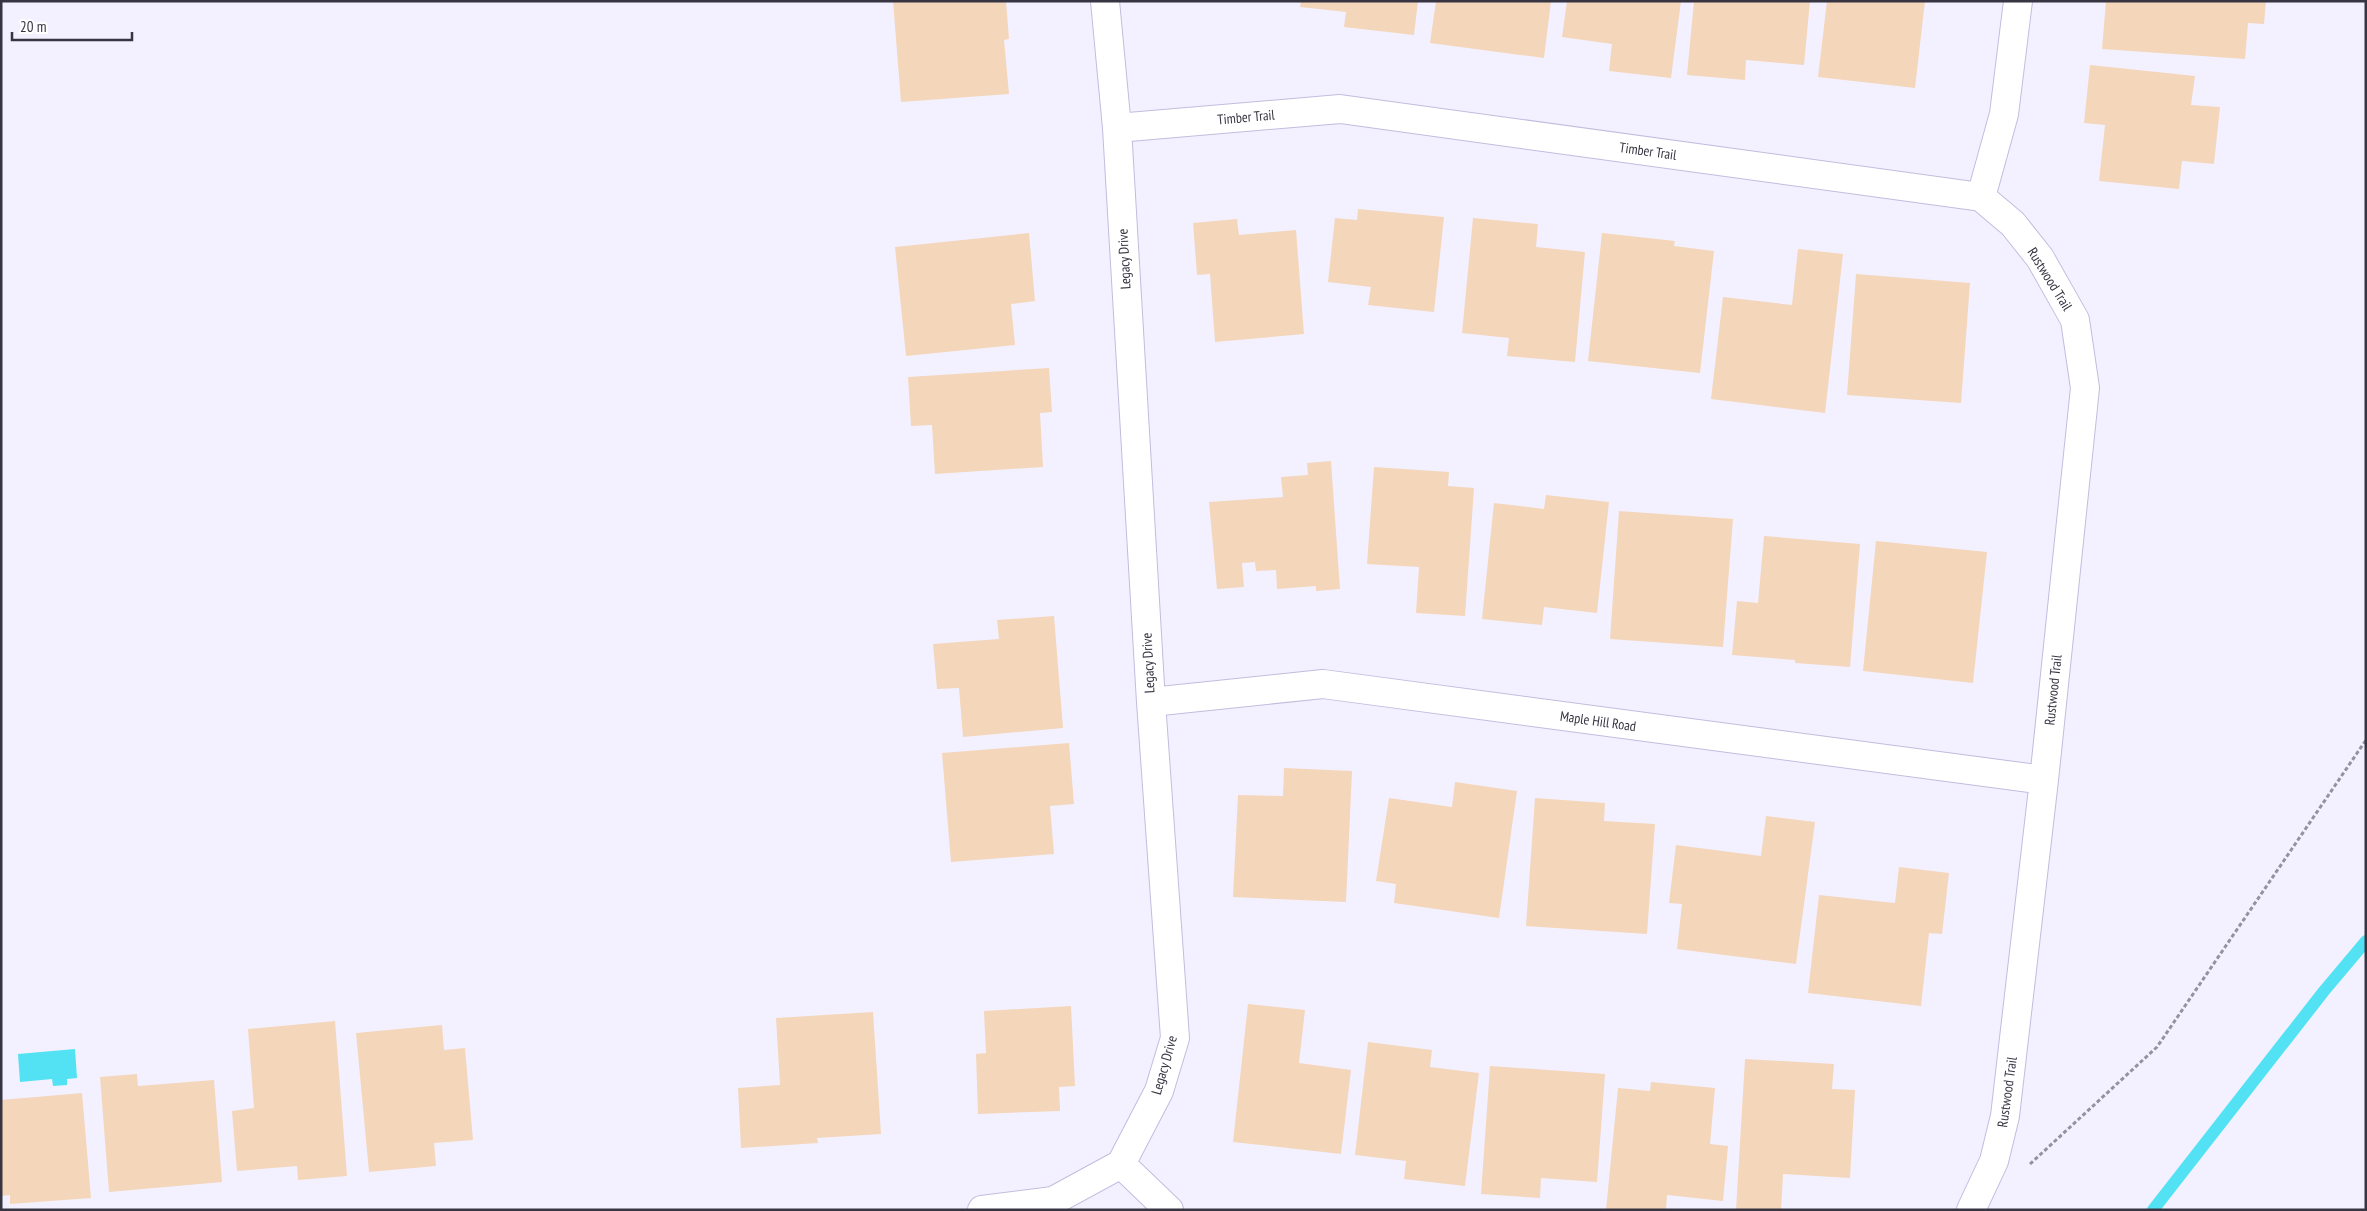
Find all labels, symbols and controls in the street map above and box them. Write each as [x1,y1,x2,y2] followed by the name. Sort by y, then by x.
[12,10,132,42] scale bar
[20,17,46,36] text: 20 m
[1217,105,1276,128] street label: Timber Trail
[1618,138,1678,164] street label: Timber Trail
[1113,228,1135,290] street label: Legacy Drive
[2024,244,2077,315] street label: Rustwood Trail
[1137,632,1159,694] street label: Legacy Drive
[2040,653,2066,726] street label: Rustwood Trail
[1559,707,1637,735] street label: Maple Hill Road
[1147,1033,1181,1097] street label: Legacy Drive
[1993,1055,2021,1128] street label: Rustwood Trail

